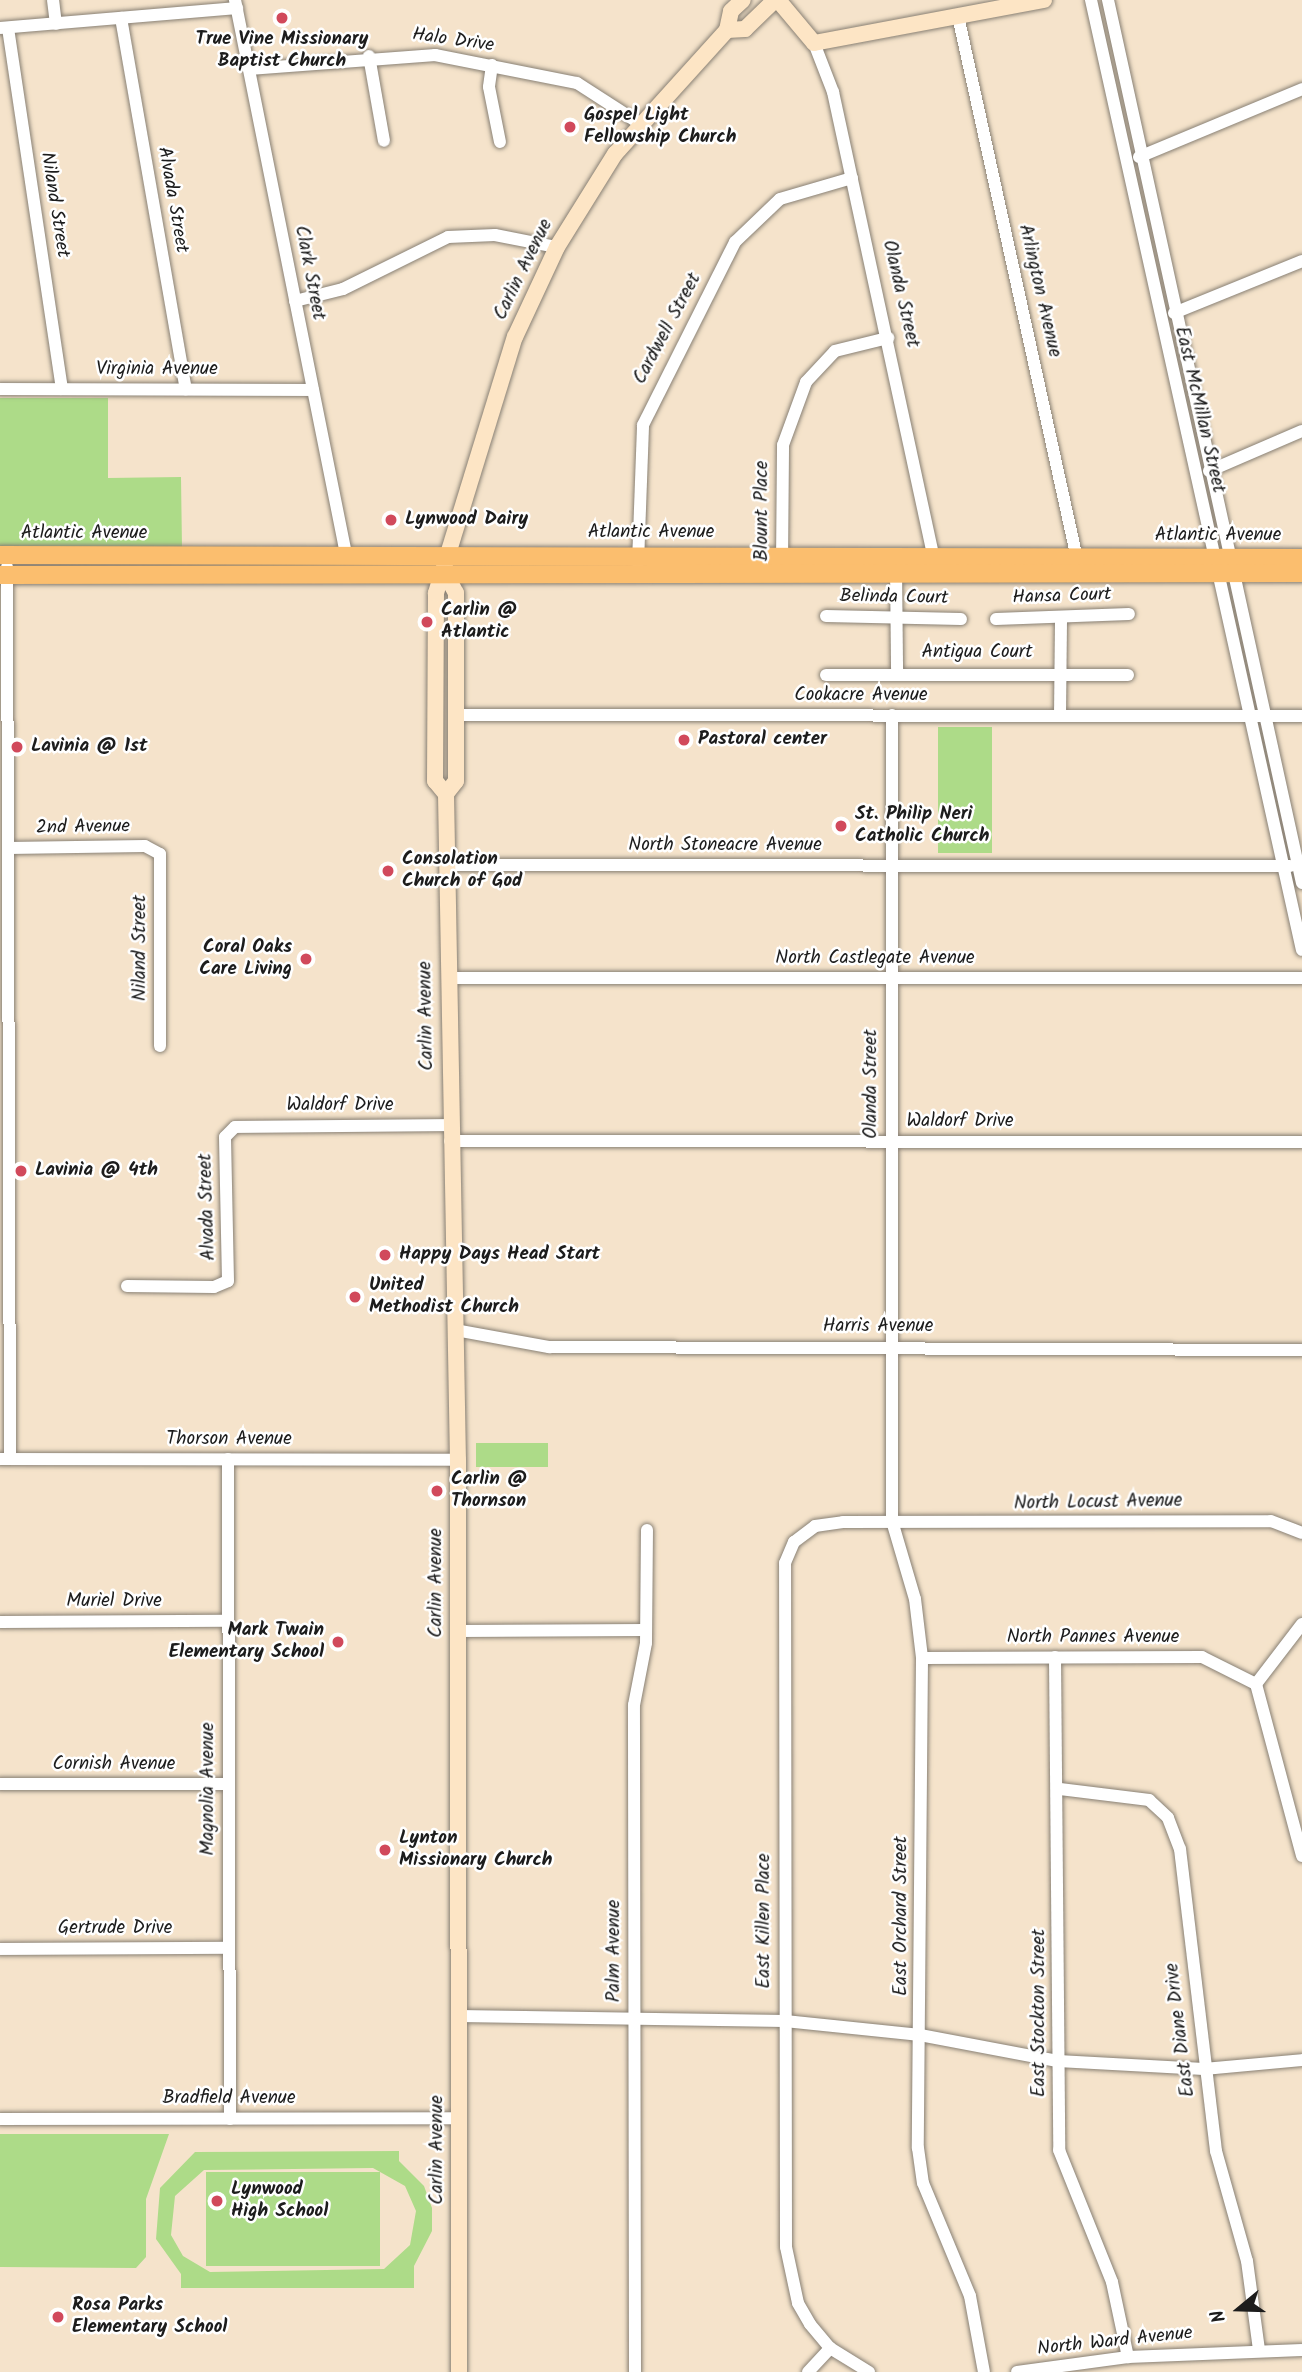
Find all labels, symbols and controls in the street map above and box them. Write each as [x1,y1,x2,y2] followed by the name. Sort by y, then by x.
[274,10,290,26] marker: True Vine Missionary Baptist Church
[411,24,495,58] street label: Halo Drive
[196,29,368,73] place label: True Vine Missionary Baptist Church
[584,105,736,149] place label: Gospel Light Fellowship Church
[562,119,578,135] marker: Gospel Light Fellowship Church
[151,145,193,255] street label: Alvada Street
[34,151,74,259] street label: Niland Street
[490,216,558,324] street label: Carlin Avenue
[1013,222,1065,360] street label: Arlington Avenue
[289,224,329,322] street label: Clark Street
[877,238,923,350] street label: Olanda Street
[629,270,707,388] street label: Cardwell Street
[1169,325,1229,495] street label: East McMillan Street
[96,359,218,381] street label: Virginia Avenue
[752,461,774,561] street label: Blount Place
[405,509,528,531] place label: Lynwood Dairy
[383,512,399,528] marker: Lynwood Dairy
[588,522,714,544] street label: Atlantic Avenue
[21,523,147,545] street label: Atlantic Avenue
[1155,525,1281,547] street label: Atlantic Avenue
[1012,584,1112,610] street label: Hansa Court
[839,586,949,610] street label: Belinda Court
[441,600,518,644] place label: Carlin @ Atlantic
[419,614,435,630] marker: Carlin @ Atlantic
[921,642,1033,664] street label: Antigua Court
[794,685,928,707] street label: Cookacre Avenue
[698,729,827,751] place label: Pastoral center
[676,732,692,748] marker: Pastoral center
[31,736,147,758] place label: Lavinia @ 1st
[9,739,25,755] marker: Lavinia @ 1st
[855,804,989,848] place label: St. Philip Neri Catholic Church
[36,816,130,840] street label: 2nd Avenue
[833,818,849,834] marker: St. Philip Neri Catholic Church
[628,835,822,857] street label: North Stoneacre Avenue
[402,849,522,893] place label: Consolation Church of God
[380,863,396,879] marker: Consolation Church of God
[130,895,152,1001] street label: Niland Street
[199,937,292,981] place label: Coral Oaks Care Living
[775,948,975,970] street label: North Castlegate Avenue
[298,951,314,967] marker: Coral Oaks Care Living
[415,961,439,1071] street label: Carlin Avenue
[861,1029,883,1139] street label: Olanda Street
[286,1095,394,1117] street label: Waldorf Drive
[906,1111,1014,1133] street label: Waldorf Drive
[195,1153,221,1261] street label: Alvada Street
[35,1160,158,1182] place label: Lavinia @ 4th
[13,1163,29,1179] marker: Lavinia @ 4th
[399,1244,600,1266] place label: Happy Days Head Start
[377,1247,393,1263] marker: Happy Days Head Start
[369,1275,519,1319] place label: United Methodist Church
[347,1289,363,1305] marker: United Methodist Church
[823,1316,933,1338] street label: Harris Avenue
[166,1429,292,1451] street label: Thorson Avenue
[451,1469,528,1513] place label: Carlin @ Thornson
[429,1483,445,1499] marker: Carlin @ Thornson
[1014,1490,1182,1516] street label: North Locust Avenue
[426,1528,448,1638] street label: Carlin Avenue
[66,1591,162,1613] street label: Muriel Drive
[169,1620,324,1664] place label: Mark Twain Elementary School
[1007,1627,1179,1649] street label: North Pannes Avenue
[330,1634,346,1650] marker: Mark Twain Elementary School
[198,1722,220,1856] street label: Magnolia Avenue
[53,1754,175,1776] street label: Cornish Avenue
[399,1828,552,1872] place label: Lynton Missionary Church
[891,1836,913,1996] street label: East Orchard Street
[377,1842,393,1858] marker: Lynton Missionary Church
[754,1853,776,1989] street label: East Killen Place
[604,1900,626,2002] street label: Palm Avenue
[58,1918,172,1940] street label: Gertrude Drive
[1029,1929,1051,2097] street label: East Stockton Street
[1161,1962,1201,2098] street label: East Diane Drive
[162,2088,296,2110] street label: Bradfield Avenue
[427,2095,449,2205] street label: Carlin Avenue
[231,2179,328,2223] place label: Lynwood High School
[209,2193,225,2209] marker: Lynwood High School
[1204,2274,1274,2344] north arrow
[72,2295,227,2339] place label: Rosa Parks Elementary School
[1203,2305,1235,2326] text: N
[50,2309,66,2325] marker: Rosa Parks Elementary School
[1036,2323,1194,2361] street label: North Ward Avenue

